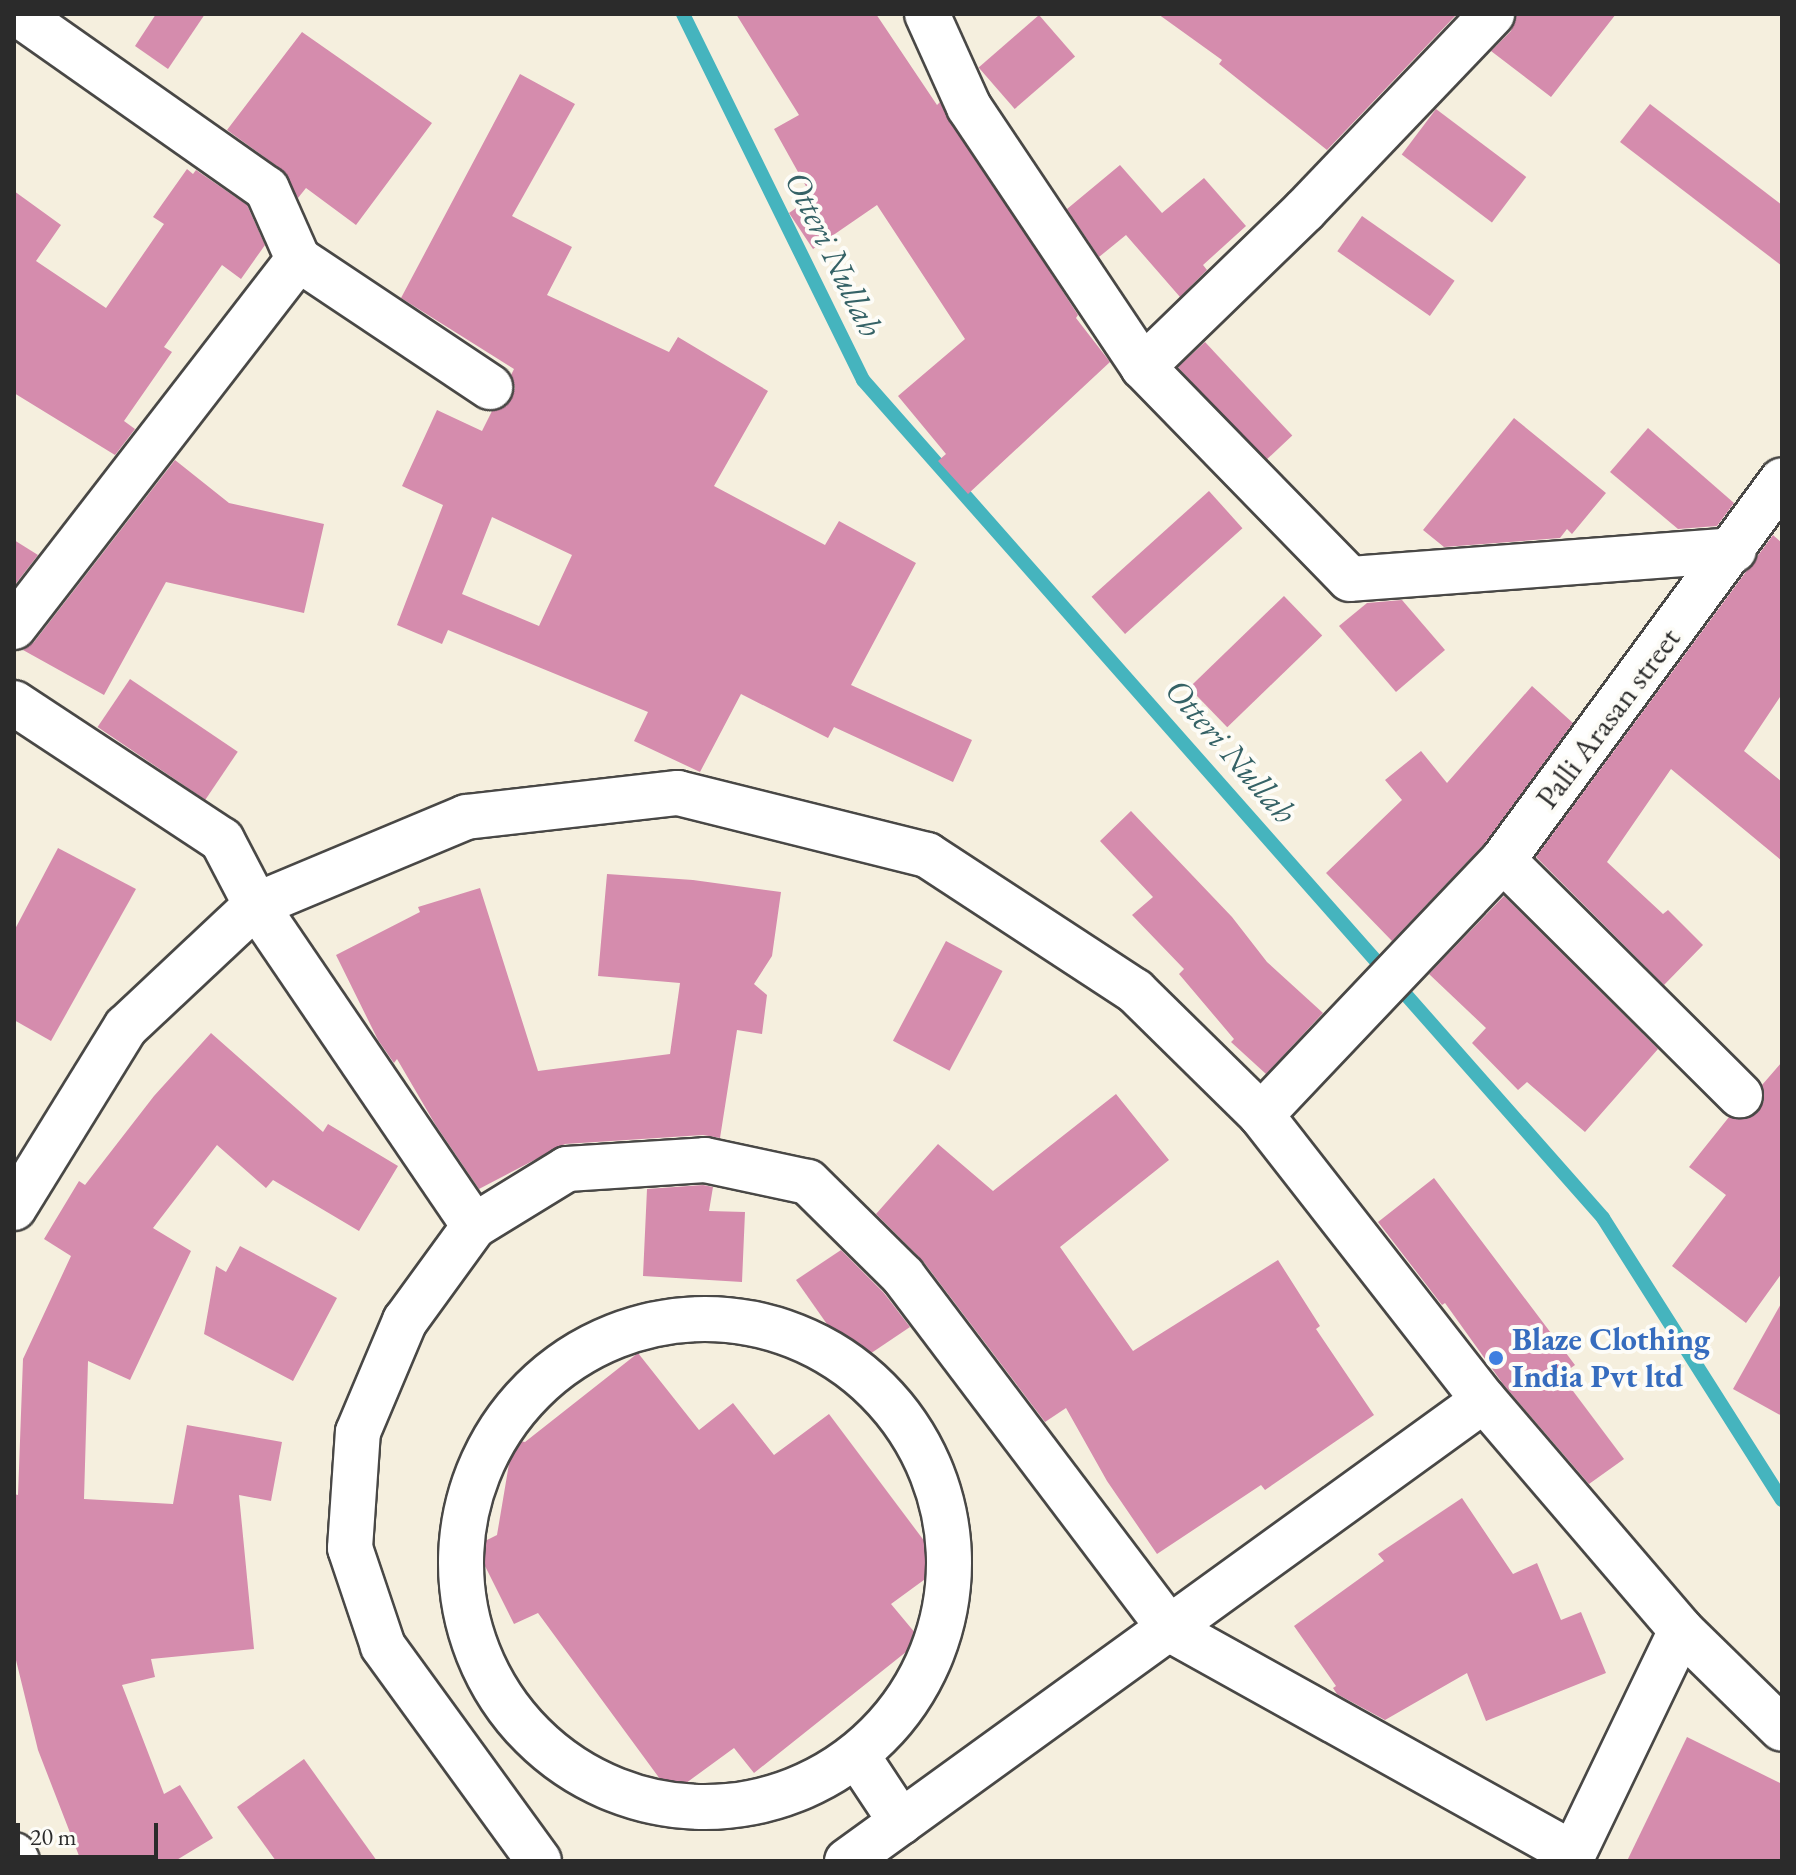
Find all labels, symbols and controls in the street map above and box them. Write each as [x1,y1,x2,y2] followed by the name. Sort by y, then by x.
[776,165,892,343] water label: Otteri Nullah
[1528,620,1688,816] street label: Palli Arasan street
[1157,670,1305,832] water label: Otteri Nullah
[1512,1321,1710,1396] place label: Blaze Clothing India Pvt ltd
[1487,1349,1505,1367] marker: Blaze Clothing India Pvt ltd
[20,1807,162,1857] scale bar
[30,1821,77,1852] text: 20 m

